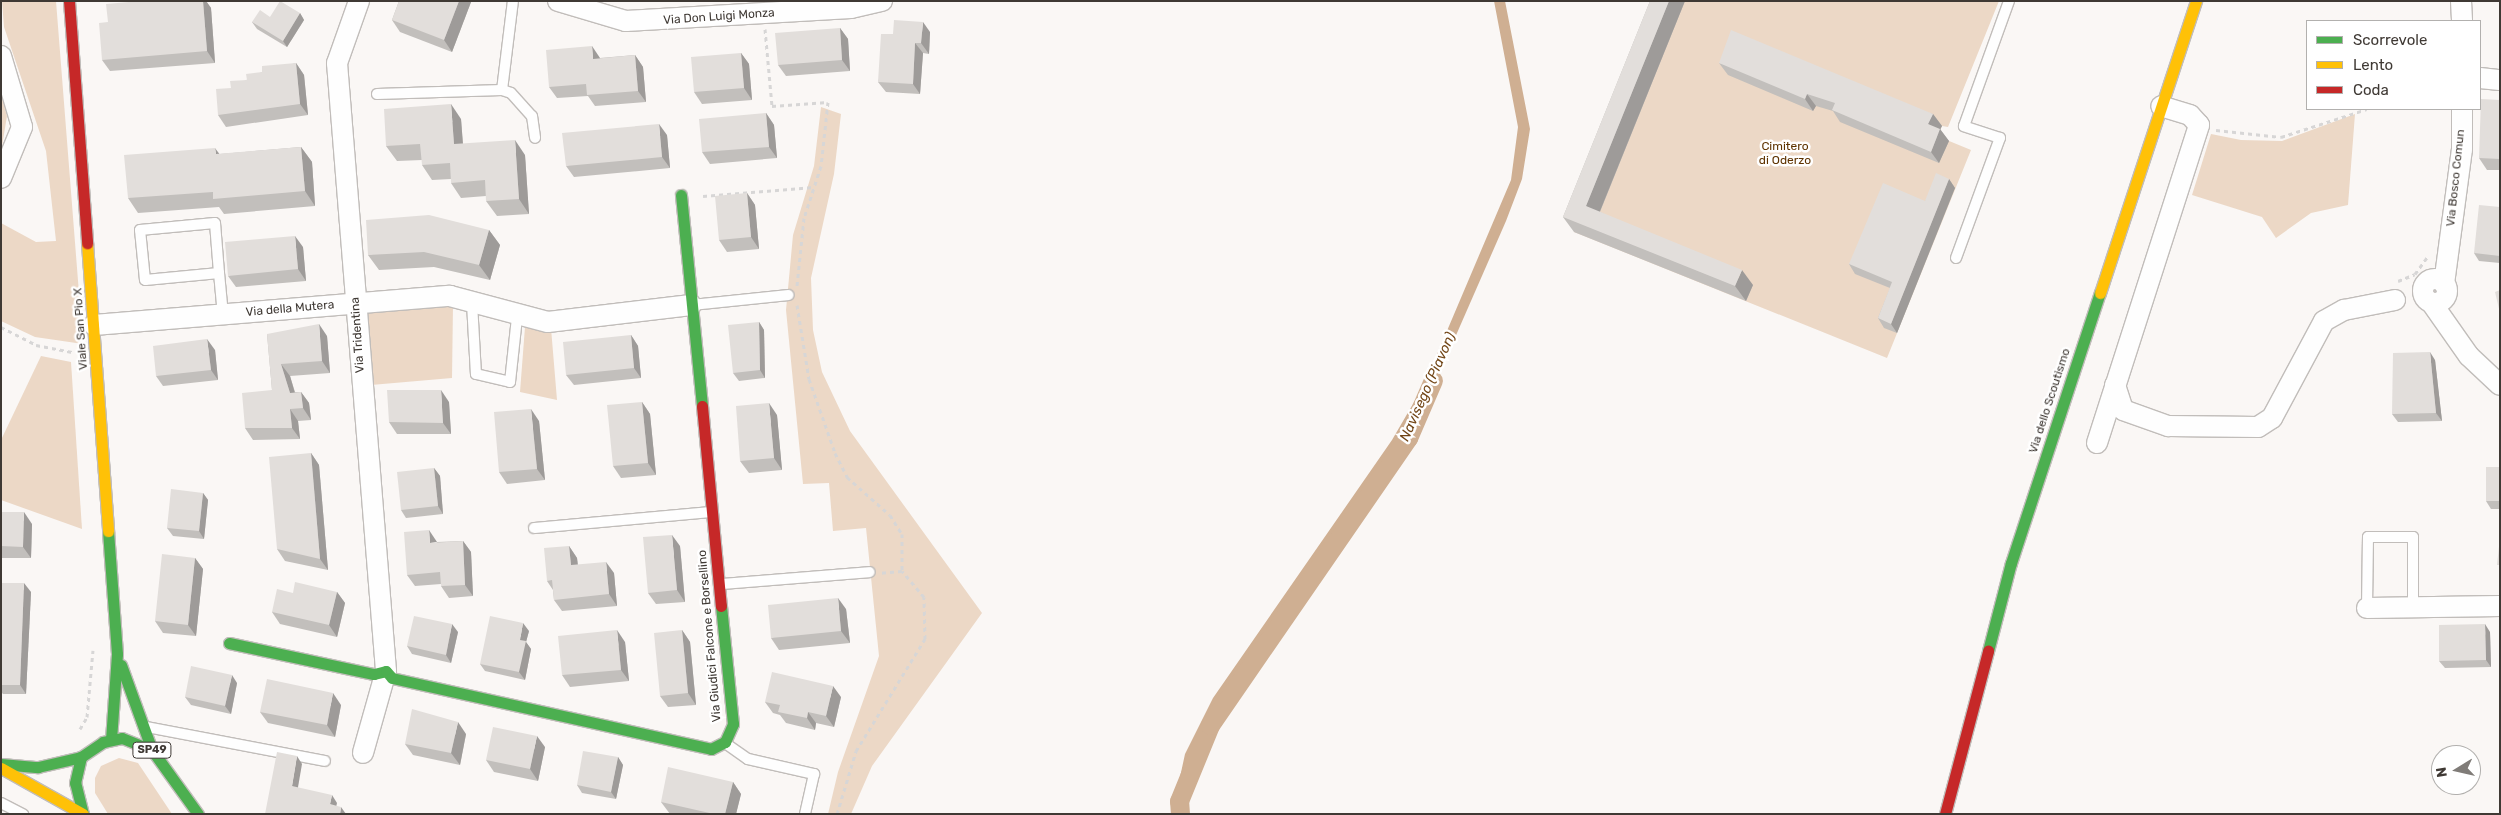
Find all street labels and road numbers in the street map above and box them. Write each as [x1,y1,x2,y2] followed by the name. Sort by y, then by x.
[663,6,775,28] street label: Via Don Luigi Monza
[2444,129,2468,227] street label: Via Bosco Comun
[71,287,91,371] street label: Viale San Pio X
[348,296,368,374] street label: Via Tridentina
[245,298,335,320] street label: Via della Mutera
[2026,347,2074,455] street label: Via dello Scoutismo
[695,549,725,723] street label: Via Giudici Falcone e Borsellino
[132,742,172,758] road number: SP49

